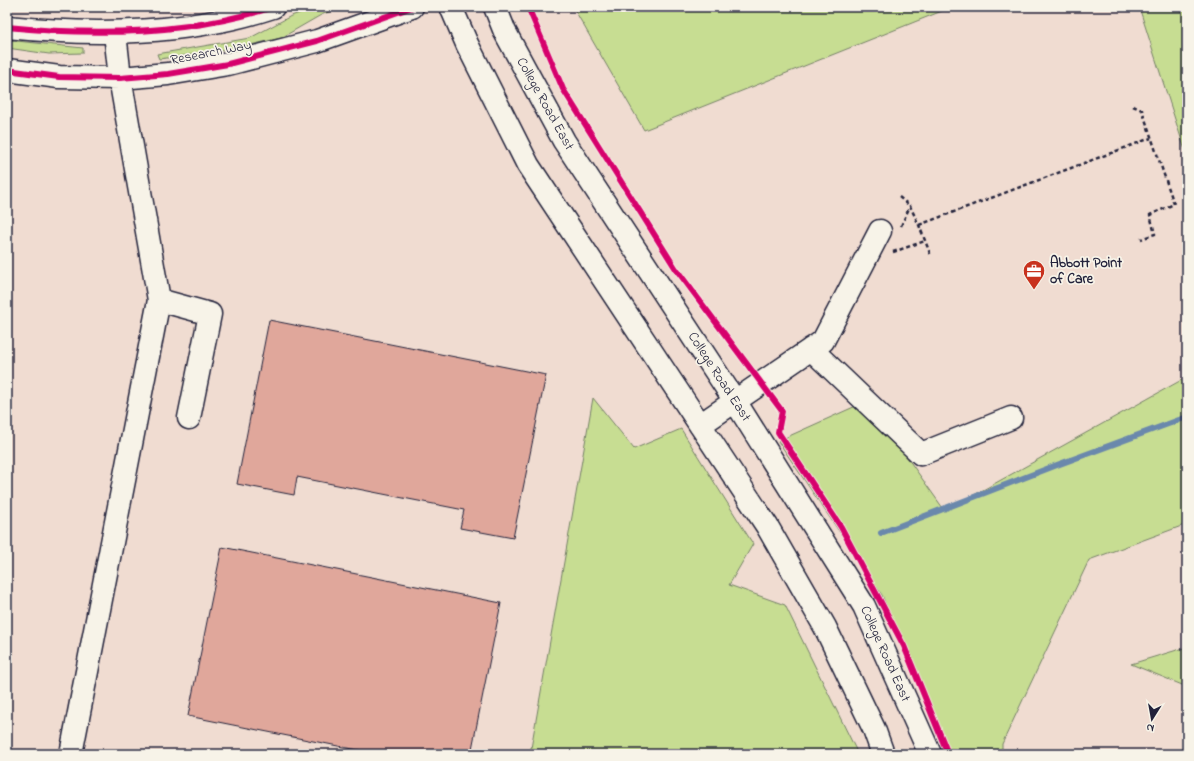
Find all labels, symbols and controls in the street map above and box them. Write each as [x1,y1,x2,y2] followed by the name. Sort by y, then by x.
[169,35,254,72] street label: Research Way
[510,54,579,155] street label: College Road East
[1050,253,1122,290] place label: Abbott Point of Care
[1021,258,1047,291] office icon: Abbott Point of Care
[681,328,756,427] street label: College Road East
[853,602,916,706] street label: College Road East
[1132,699,1172,739] north arrow
[1145,719,1155,736] text: N

